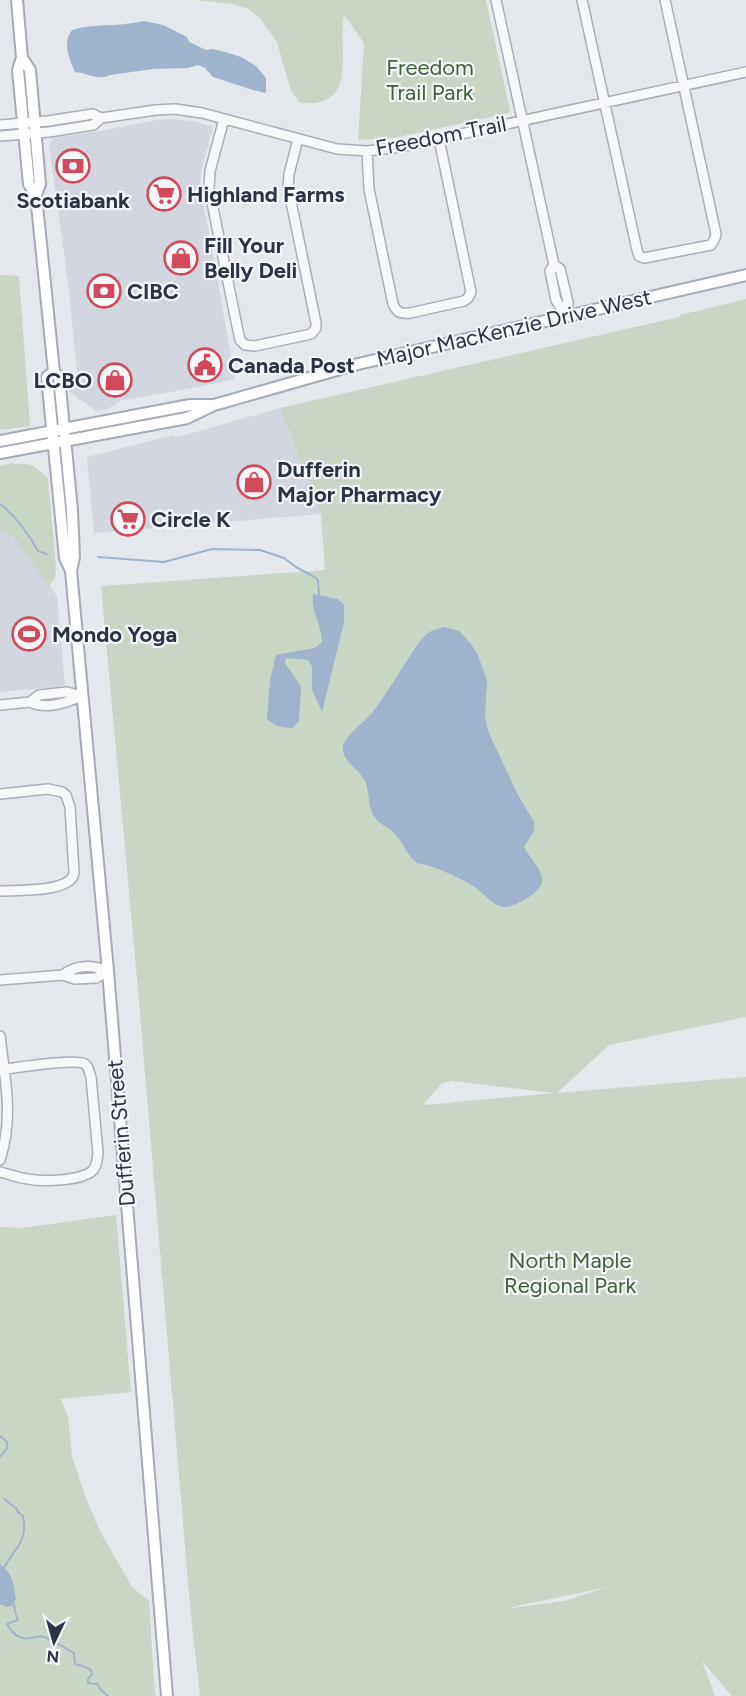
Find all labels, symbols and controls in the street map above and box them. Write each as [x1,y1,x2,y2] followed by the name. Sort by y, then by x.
[386,54,474,106] park label: Freedom Trail Park
[373,110,509,162] street label: Freedom Trail
[55,148,91,184] bank icon: Scotiabank
[146,176,182,212] supermarket icon: Highland Farms
[187,181,345,208] place label: Highland Farms
[16,187,130,214] place label: Scotiabank
[204,232,297,284] place label: Fill Your Belly Deli
[163,240,199,276] shop icon: Fill Your Belly Deli
[86,273,122,309] bank icon: CIBC
[127,278,179,305] place label: CIBC
[374,283,654,373] street label: Major MacKenzie Drive West
[187,347,223,383] public building icon: Canada Post
[228,352,355,379] place label: Canada Post
[97,362,133,398] shop icon: LCBO
[33,367,92,394] place label: LCBO
[277,456,442,508] place label: Dufferin Major Pharmacy
[236,464,272,500] shop icon: Dufferin Major Pharmacy
[110,501,146,537] supermarket icon: Circle K
[151,506,231,533] place label: Circle K
[11,616,47,652] sports icon: Mondo Yoga
[52,621,177,648] place label: Mondo Yoga
[101,1058,141,1208] street label: Dufferin Street
[504,1247,636,1299] park label: North Maple Regional Park
[24,1612,84,1672] north arrow
[46,1646,60,1666] text: N

